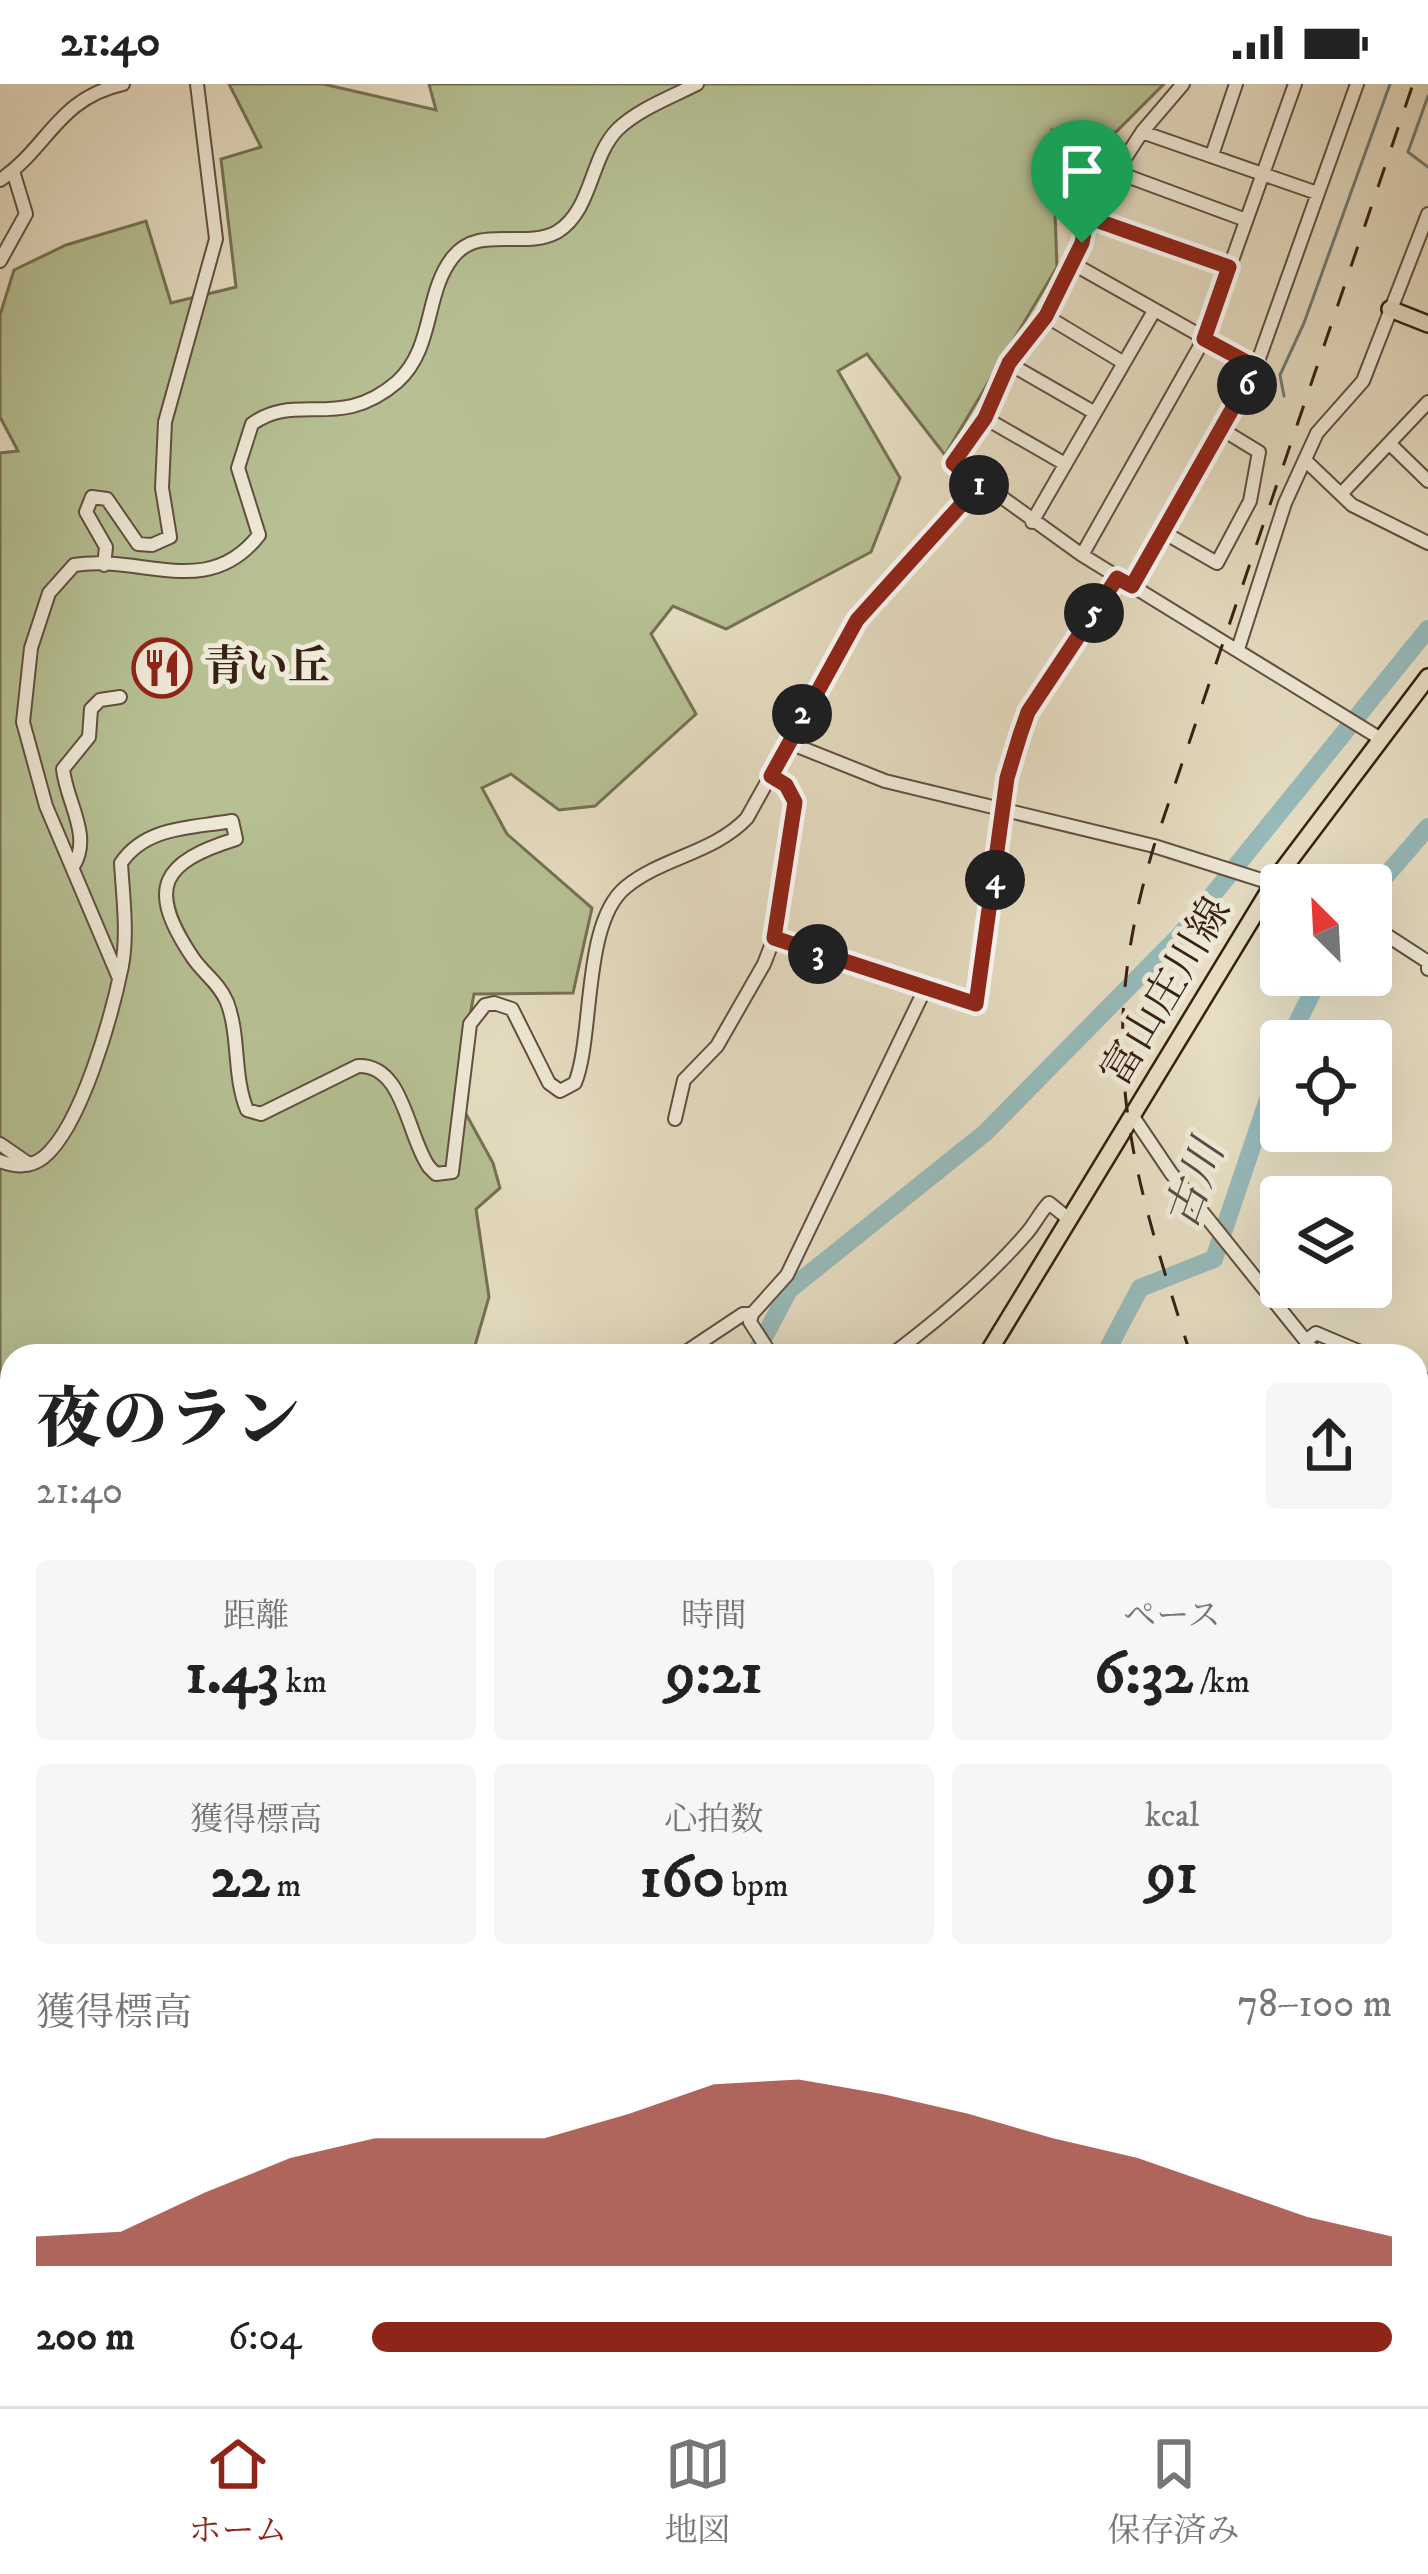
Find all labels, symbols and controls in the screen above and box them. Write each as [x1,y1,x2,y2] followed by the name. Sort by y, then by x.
[60,14,160,70] text: 21:40
[1031,120,1133,243] pin
[1049,138,1115,204] icon: arrive
[1217,355,1277,415] pin: 6
[1238,364,1256,405] text: 6
[949,455,1009,515] pin: 1
[973,464,985,505] text: 1
[1064,583,1124,643] pin: 5
[1086,592,1102,633] text: 5
[131,637,193,699] restaurant icon: 青い丘
[204,642,330,694] place label: 青い丘
[772,684,832,744] pin: 2
[794,693,810,734] text: 2
[965,850,1025,910] pin: 4
[986,859,1005,900] text: 4
[1260,864,1392,996] north arrow
[1260,864,1392,1308] map controls
[1091,889,1243,1095] street label: 富山庄川線
[788,924,848,984] pin: 3
[812,933,824,974] text: 3
[1260,1020,1392,1152] button: locate
[1154,1128,1239,1237] water label: 古川
[1260,1176,1392,1308] button: layers
[36,1381,300,1463] text: 夜のラン
[1266,1383,1392,1509] button: share
[36,1467,123,1516] text: 21:40
[223,1596,289,1637] text: 距離
[681,1596,747,1637] text: 時間
[1123,1596,1221,1637] text: ペース
[185,1637,279,1712] text: 1.43
[665,1637,763,1712] text: 9:21
[1094,1637,1193,1712] text: 6:32
[279,1662,327,1703] text: km
[1193,1662,1250,1703] text: /km
[1145,1796,1199,1837] text: kcal
[190,1800,322,1841] text: 獲得標高
[665,1800,764,1841] text: 心拍数
[1146,1837,1198,1912] text: 91
[211,1841,270,1916] text: 22
[639,1841,725,1916] text: 160
[270,1866,301,1907] text: m
[725,1866,789,1907] text: bpm
[1238,1980,1392,2029] text: 78–100 m
[36,1989,192,2038] text: 獲得標高
[36,2313,135,2362] text: 200 m
[228,2313,302,2362] text: 6:04
[189,2431,288,2552] tab: ホーム
[665,2431,731,2552] tab: 地図
[1108,2431,1240,2552] tab: 保存済み

